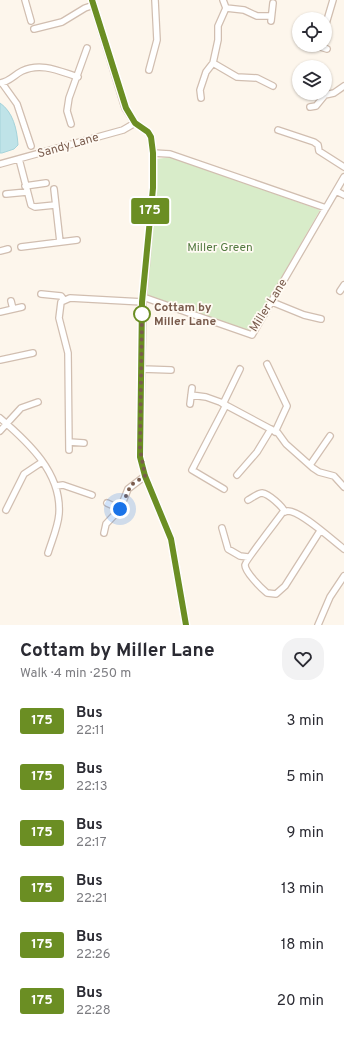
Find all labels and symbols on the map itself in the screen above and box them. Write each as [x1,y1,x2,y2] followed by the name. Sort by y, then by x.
[36,130,101,162] street label: Sandy Lane
[127,198,173,224] line badge: 175
[187,240,253,256] park label: Miller Green
[246,276,291,335] street label: Miller Lane
[154,300,217,330] place label: Cottam by Miller Lane
[133,305,151,323] marker: Cottam by Miller Lane
[110,499,130,519] your location

